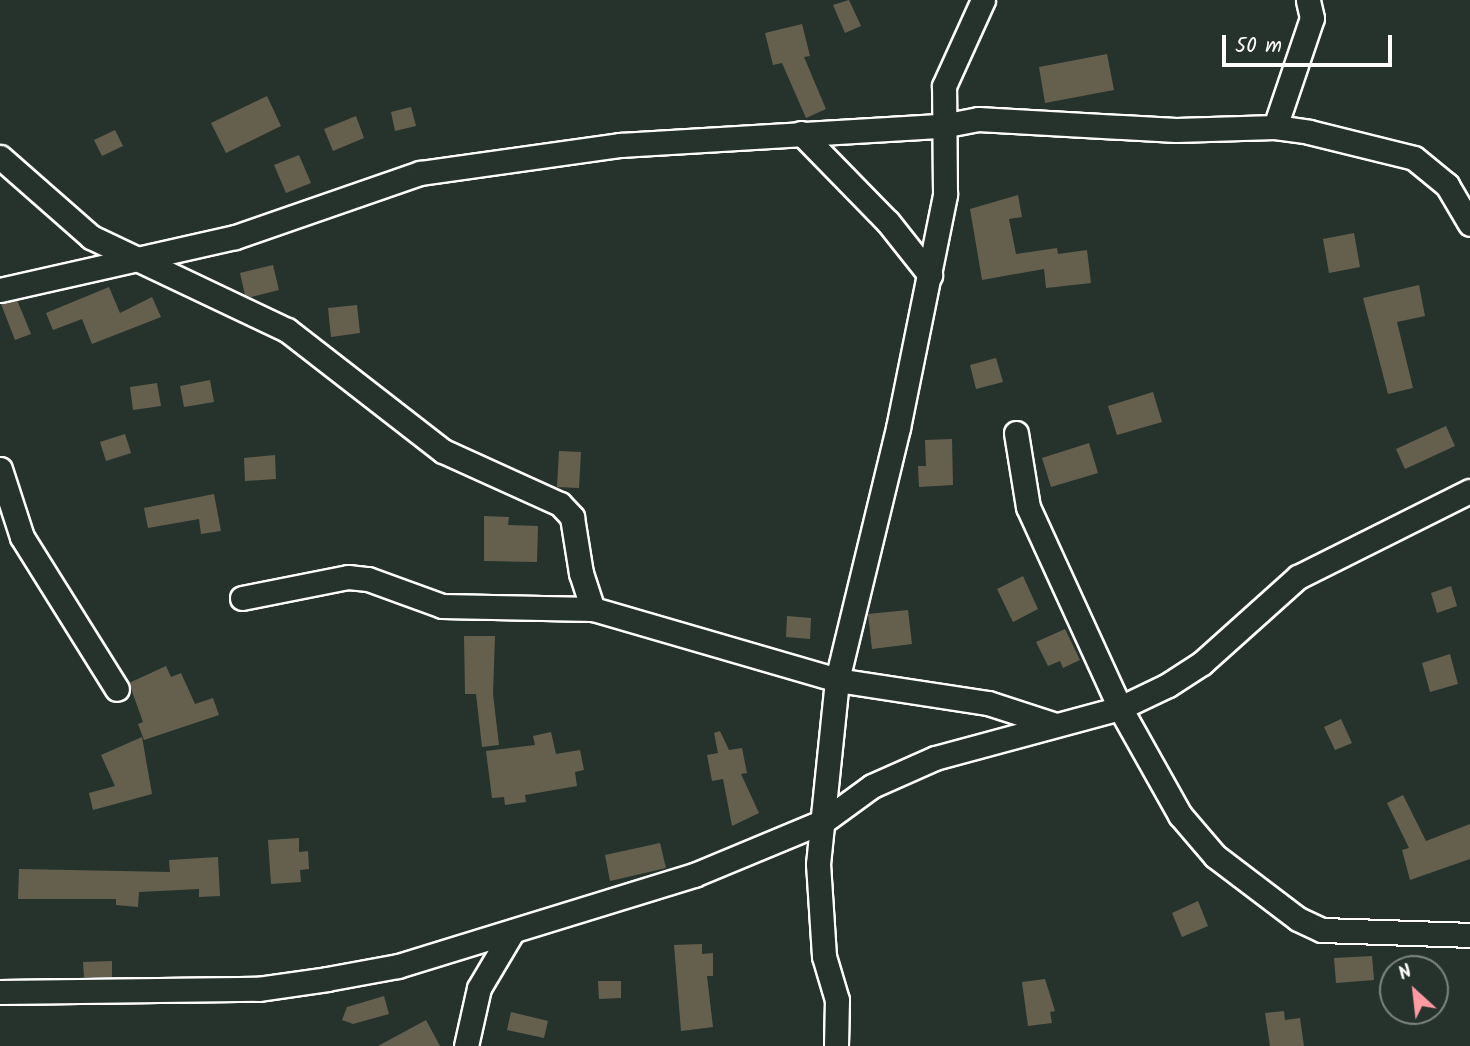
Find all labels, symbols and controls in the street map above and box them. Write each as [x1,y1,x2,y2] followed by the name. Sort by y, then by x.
[1225,21,1395,65] scale bar
[1235,30,1282,63] text: 50 m
[1379,955,1449,1025] north arrow
[1393,957,1418,989] text: N

